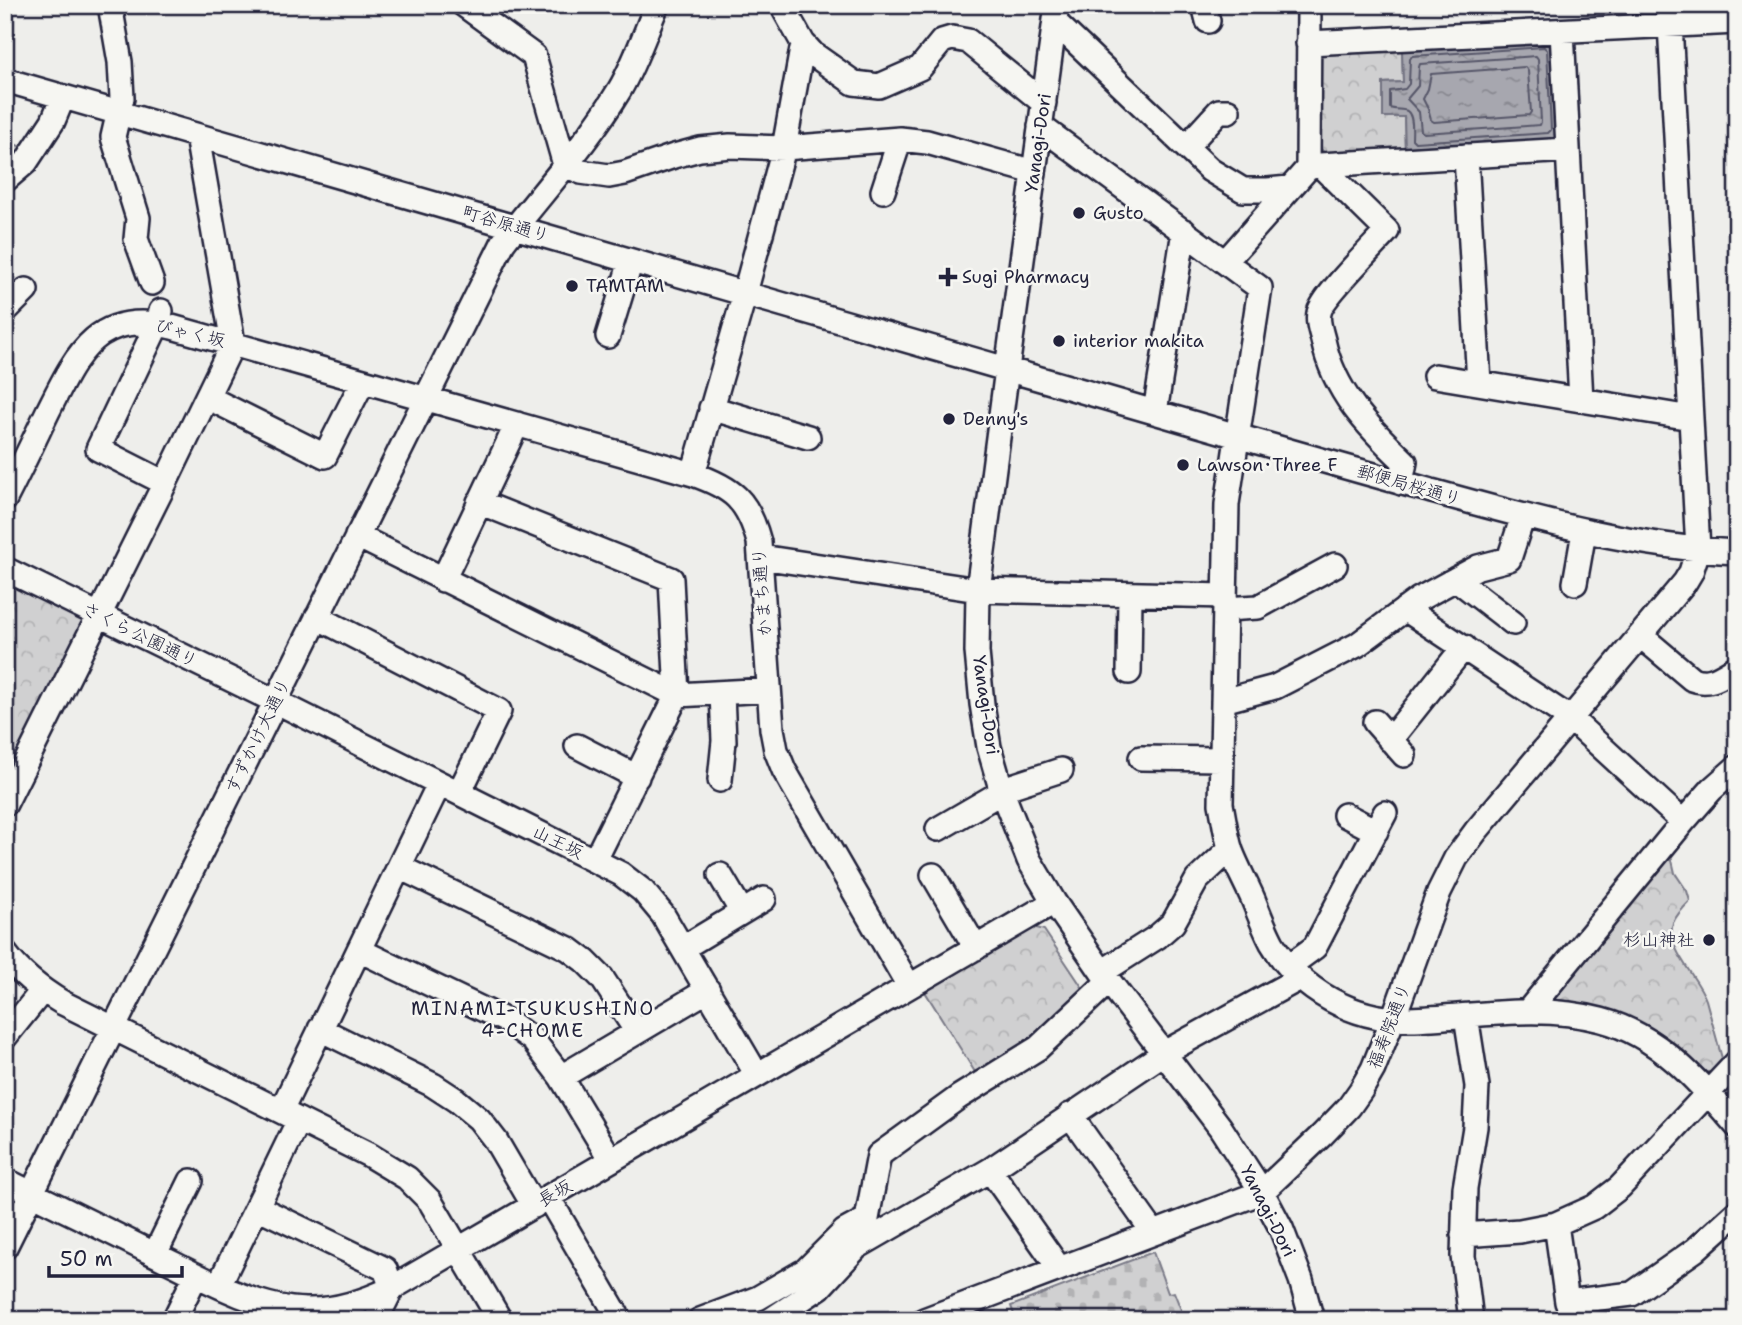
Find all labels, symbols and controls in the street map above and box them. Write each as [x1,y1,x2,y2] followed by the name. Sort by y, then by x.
[1019,92,1057,194] street label: Yanagi-Dori
[459,200,553,248] street label: 町谷原通り
[1093,201,1144,225] place label: Gusto
[1071,205,1087,221] marker: Gusto
[962,265,1090,289] place label: Sugi Pharmacy
[940,269,956,285] marker: Sugi Pharmacy
[586,274,664,298] place label: TAMTAM
[564,278,580,294] marker: TAMTAM
[152,313,228,353] street label: びゃく坂
[1073,329,1204,353] place label: interior makita
[1051,333,1067,349] marker: interior makita
[963,407,1029,431] place label: Denny's
[941,411,957,427] marker: Denny's
[1197,453,1338,477] place label: Lawson･Three F
[1175,457,1191,473] marker: Lawson･Three F
[1354,459,1464,511] street label: 郵便局桜通り
[747,546,777,638] street label: かまち通り
[78,597,202,673] street label: さくら公園通り
[967,654,1005,756] street label: Yanagi-Dori
[220,674,296,798] street label: すずかけ大通り
[528,819,588,865] street label: 山王坂
[1623,928,1695,952] place label: 杉山神社
[1701,932,1717,948] marker: 杉山神社
[1362,980,1416,1072] street label: 福寿院通り
[411,996,655,1043] district label: MINAMI-TSUKUSHINO 4-CHOME
[1235,1161,1301,1261] street label: Yanagi-Dori
[533,1174,577,1212] street label: 長坂
[49,1234,182,1278] scale bar
[60,1245,113,1273] text: 50 m

